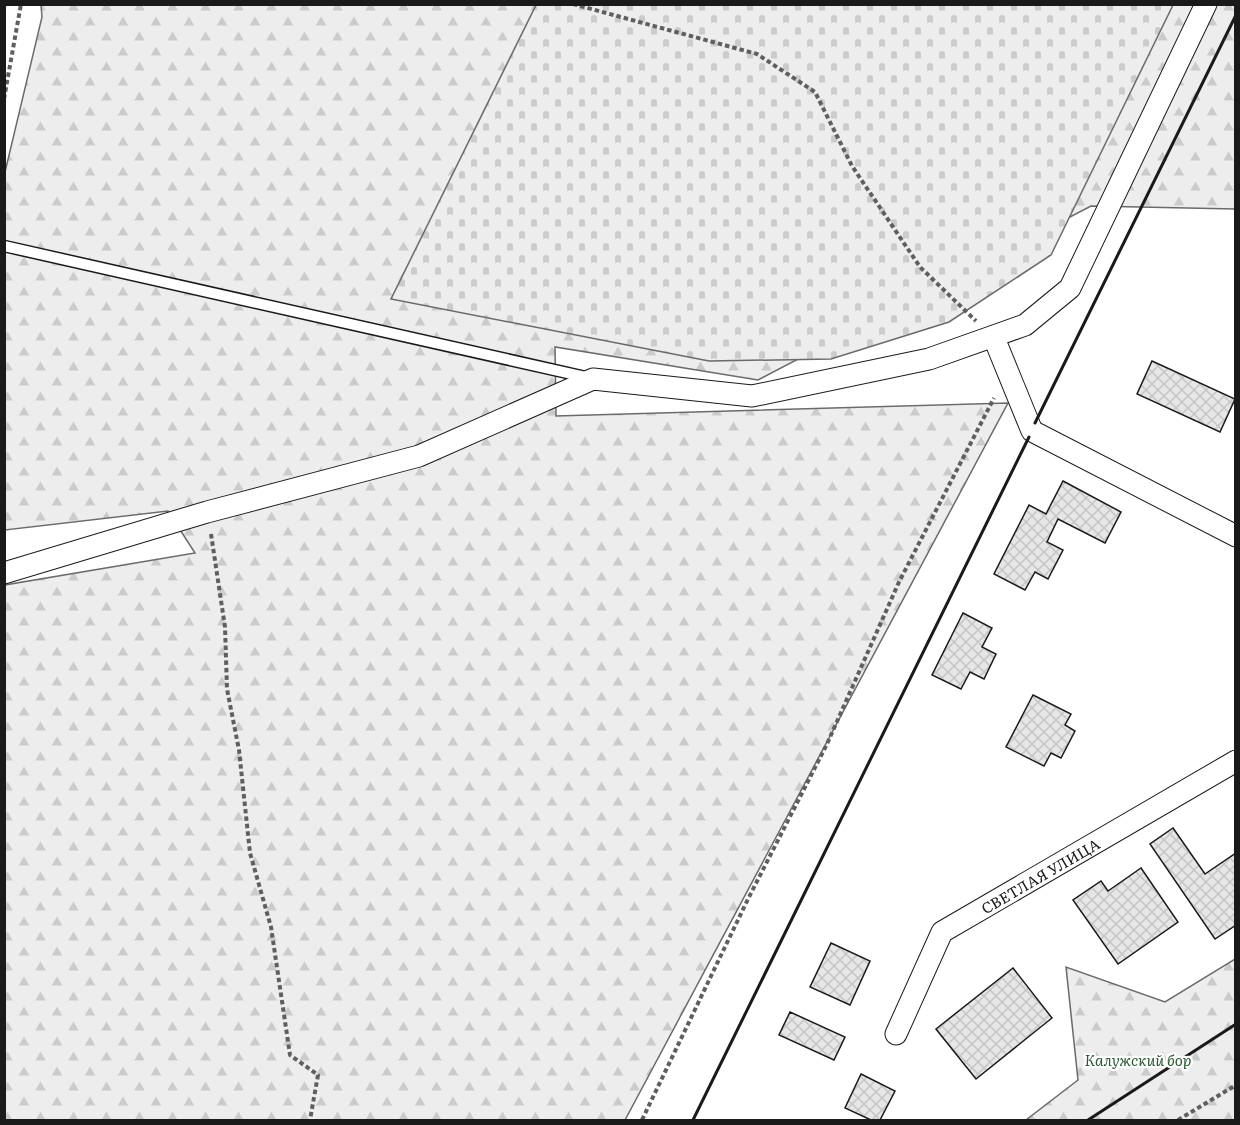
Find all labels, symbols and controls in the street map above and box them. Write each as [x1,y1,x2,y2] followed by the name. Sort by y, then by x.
[976,832,1103,919] street label: СВЕТЛАЯ УЛИЦА
[1085,1048,1191,1071] park label: Калужский бор

